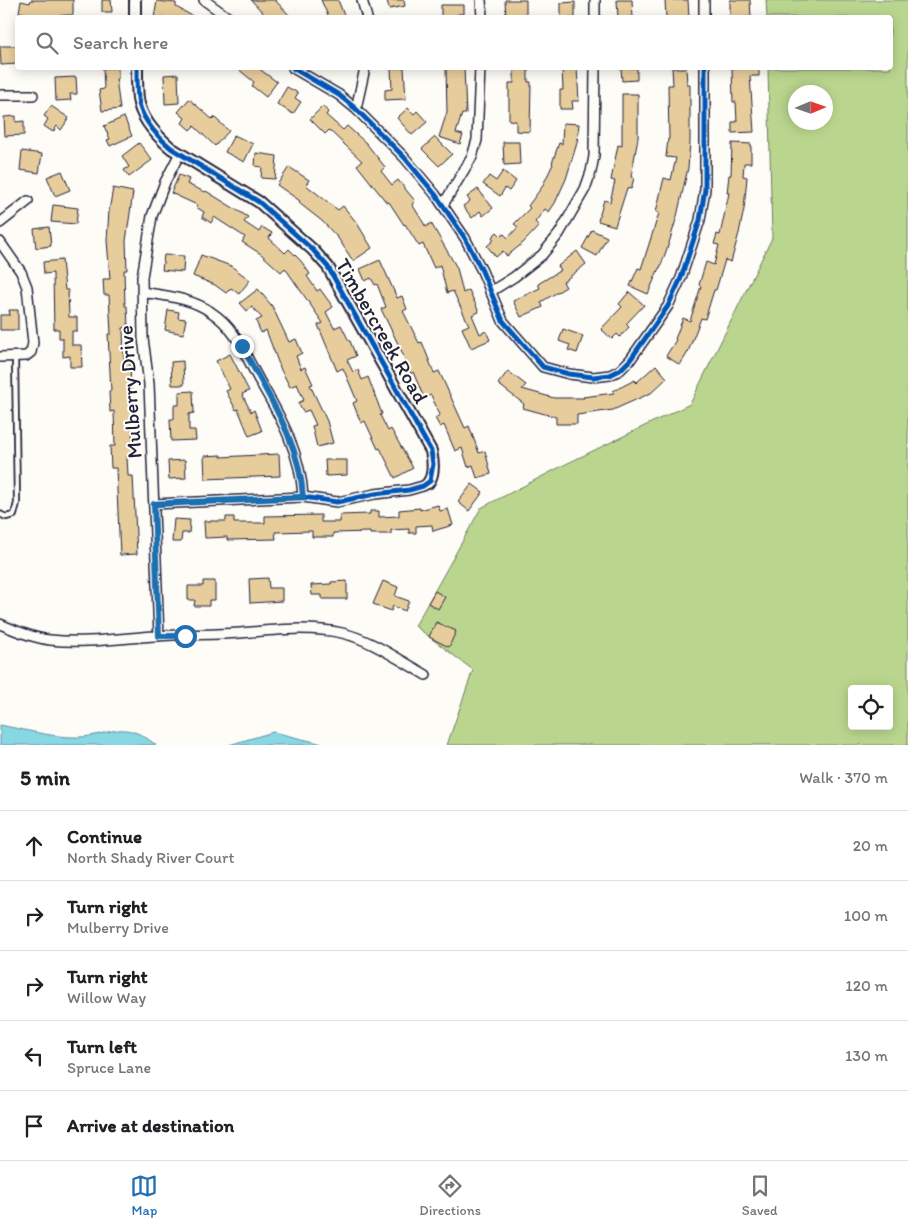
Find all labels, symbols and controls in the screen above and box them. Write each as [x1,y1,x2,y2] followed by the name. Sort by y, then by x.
[15,15,893,70] search box
[33,29,61,57] icon: search
[73,31,168,54] text: Search here
[788,85,833,130] north arrow
[331,254,434,408] street label: Timbercreek Road
[112,325,147,460] street label: Mulberry Drive
[231,335,254,358] route end
[174,625,197,648] route start
[848,685,893,730] map controls
[848,685,893,730] button: locate
[20,765,70,790] text: 5 min
[799,768,888,787] text: Walk · 370 m
[67,825,142,848] text: Continue
[20,832,48,860] icon: ahead
[853,836,888,855] text: 20 m
[67,848,234,867] text: North Shady River Court
[67,895,148,918] text: Turn right
[20,902,48,930] icon: right
[844,906,888,925] text: 100 m
[67,918,169,937] text: Mulberry Drive
[67,965,148,988] text: Turn right
[20,972,48,1000] icon: right
[845,976,888,995] text: 120 m
[67,988,146,1007] text: Willow Way
[67,1035,137,1058] text: Turn left
[20,1042,48,1070] icon: left
[845,1046,888,1065] text: 130 m
[67,1058,151,1077] text: Spruce Lane
[20,1112,48,1140] icon: arrive
[67,1114,234,1137] text: Arrive at destination
[130,1172,158,1219] tab: Map
[419,1172,481,1219] tab: Directions
[742,1172,778,1219] tab: Saved

